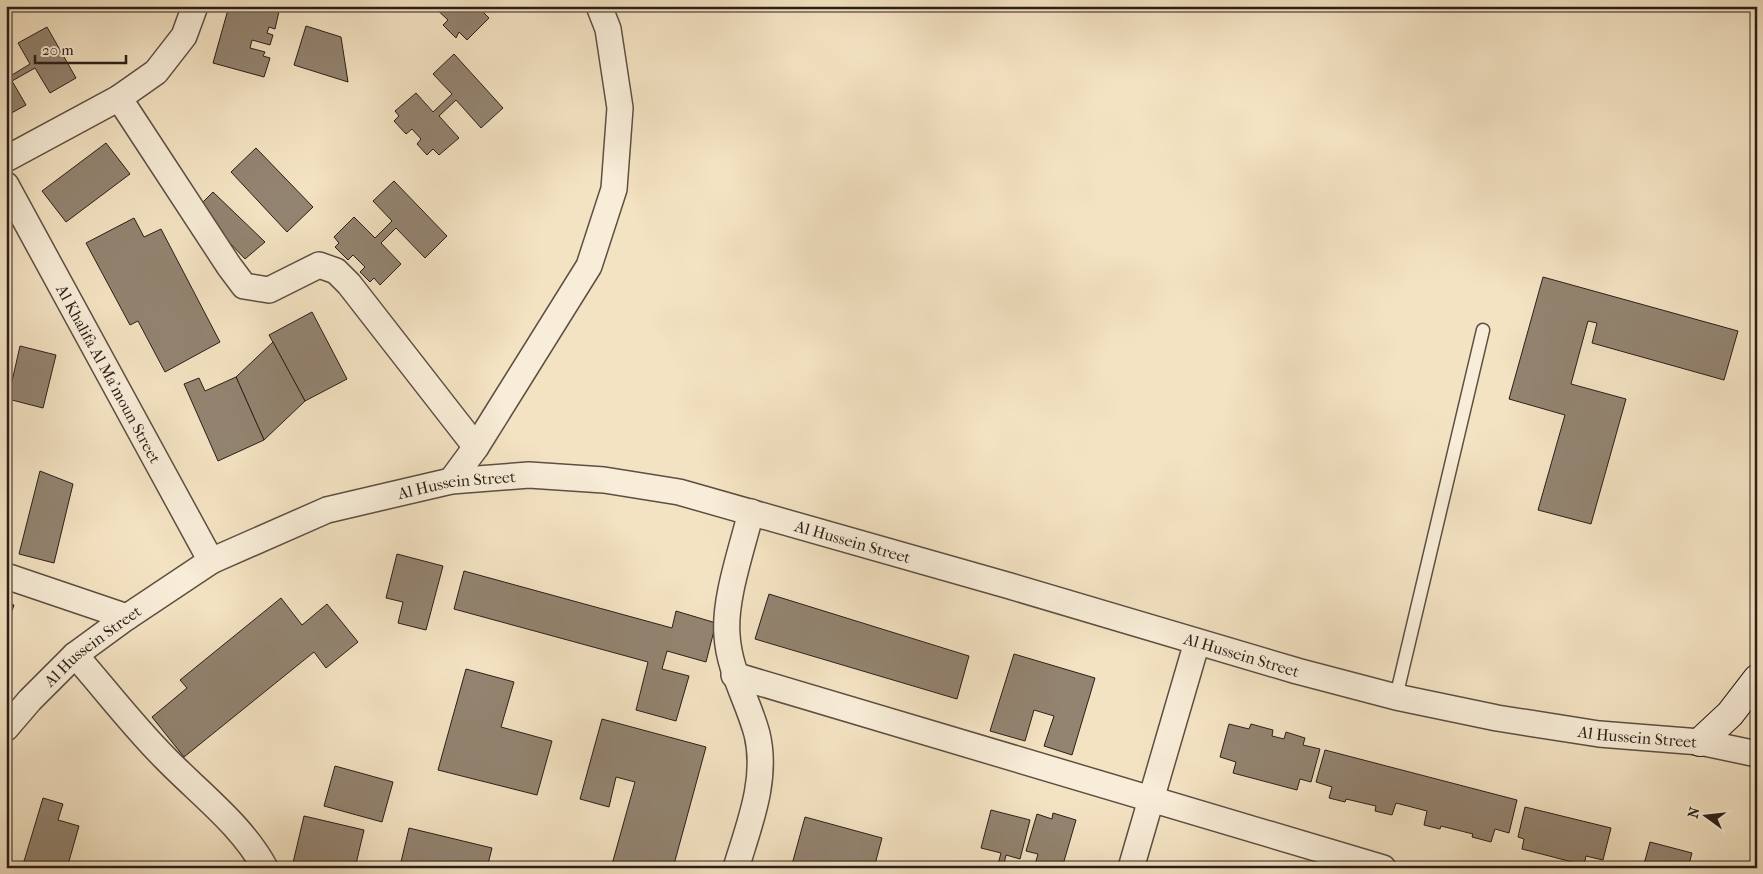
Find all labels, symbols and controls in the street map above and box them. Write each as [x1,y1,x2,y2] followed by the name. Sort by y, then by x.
[35,32,126,64] scale bar
[42,41,74,59] text: 20 m
[52,280,165,467] street label: Al Khalifa Al Ma'moun Street
[395,467,517,503] street label: Al Hussein Street
[792,516,913,567] street label: Al Hussein Street
[39,601,145,691] street label: Al Hussein Street
[1181,628,1302,681] street label: Al Hussein Street
[1576,721,1698,751] street label: Al Hussein Street
[1680,792,1730,842] north arrow
[1684,805,1704,820] text: N

